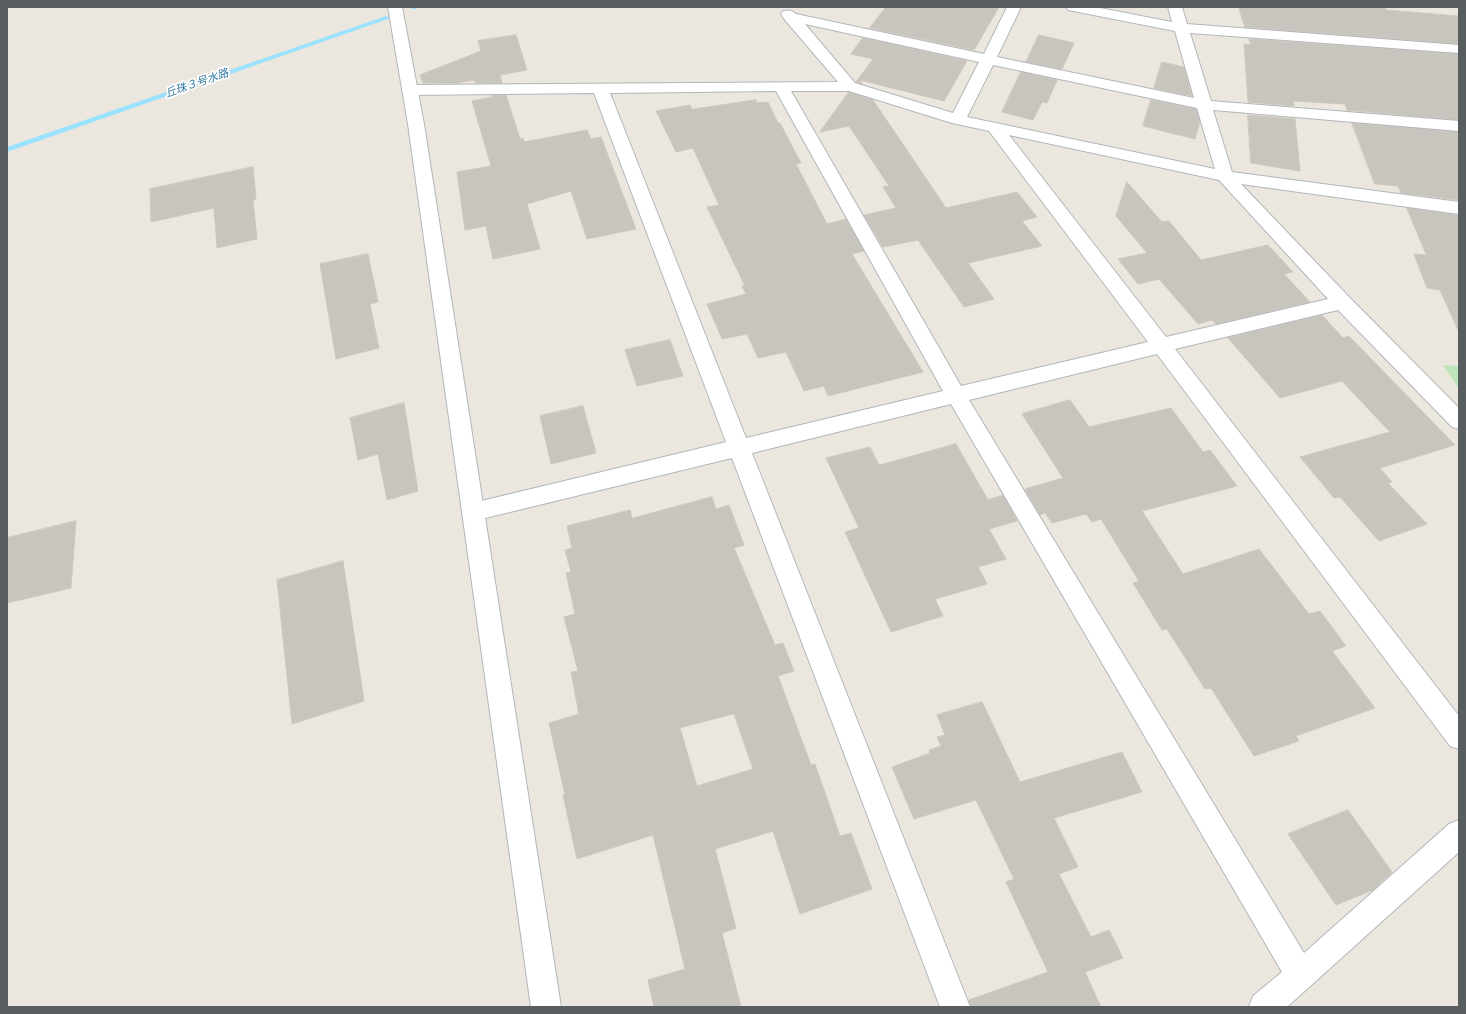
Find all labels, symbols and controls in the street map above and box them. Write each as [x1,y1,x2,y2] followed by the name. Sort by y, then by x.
[164,67,230,101] water label: 丘珠３号水路

